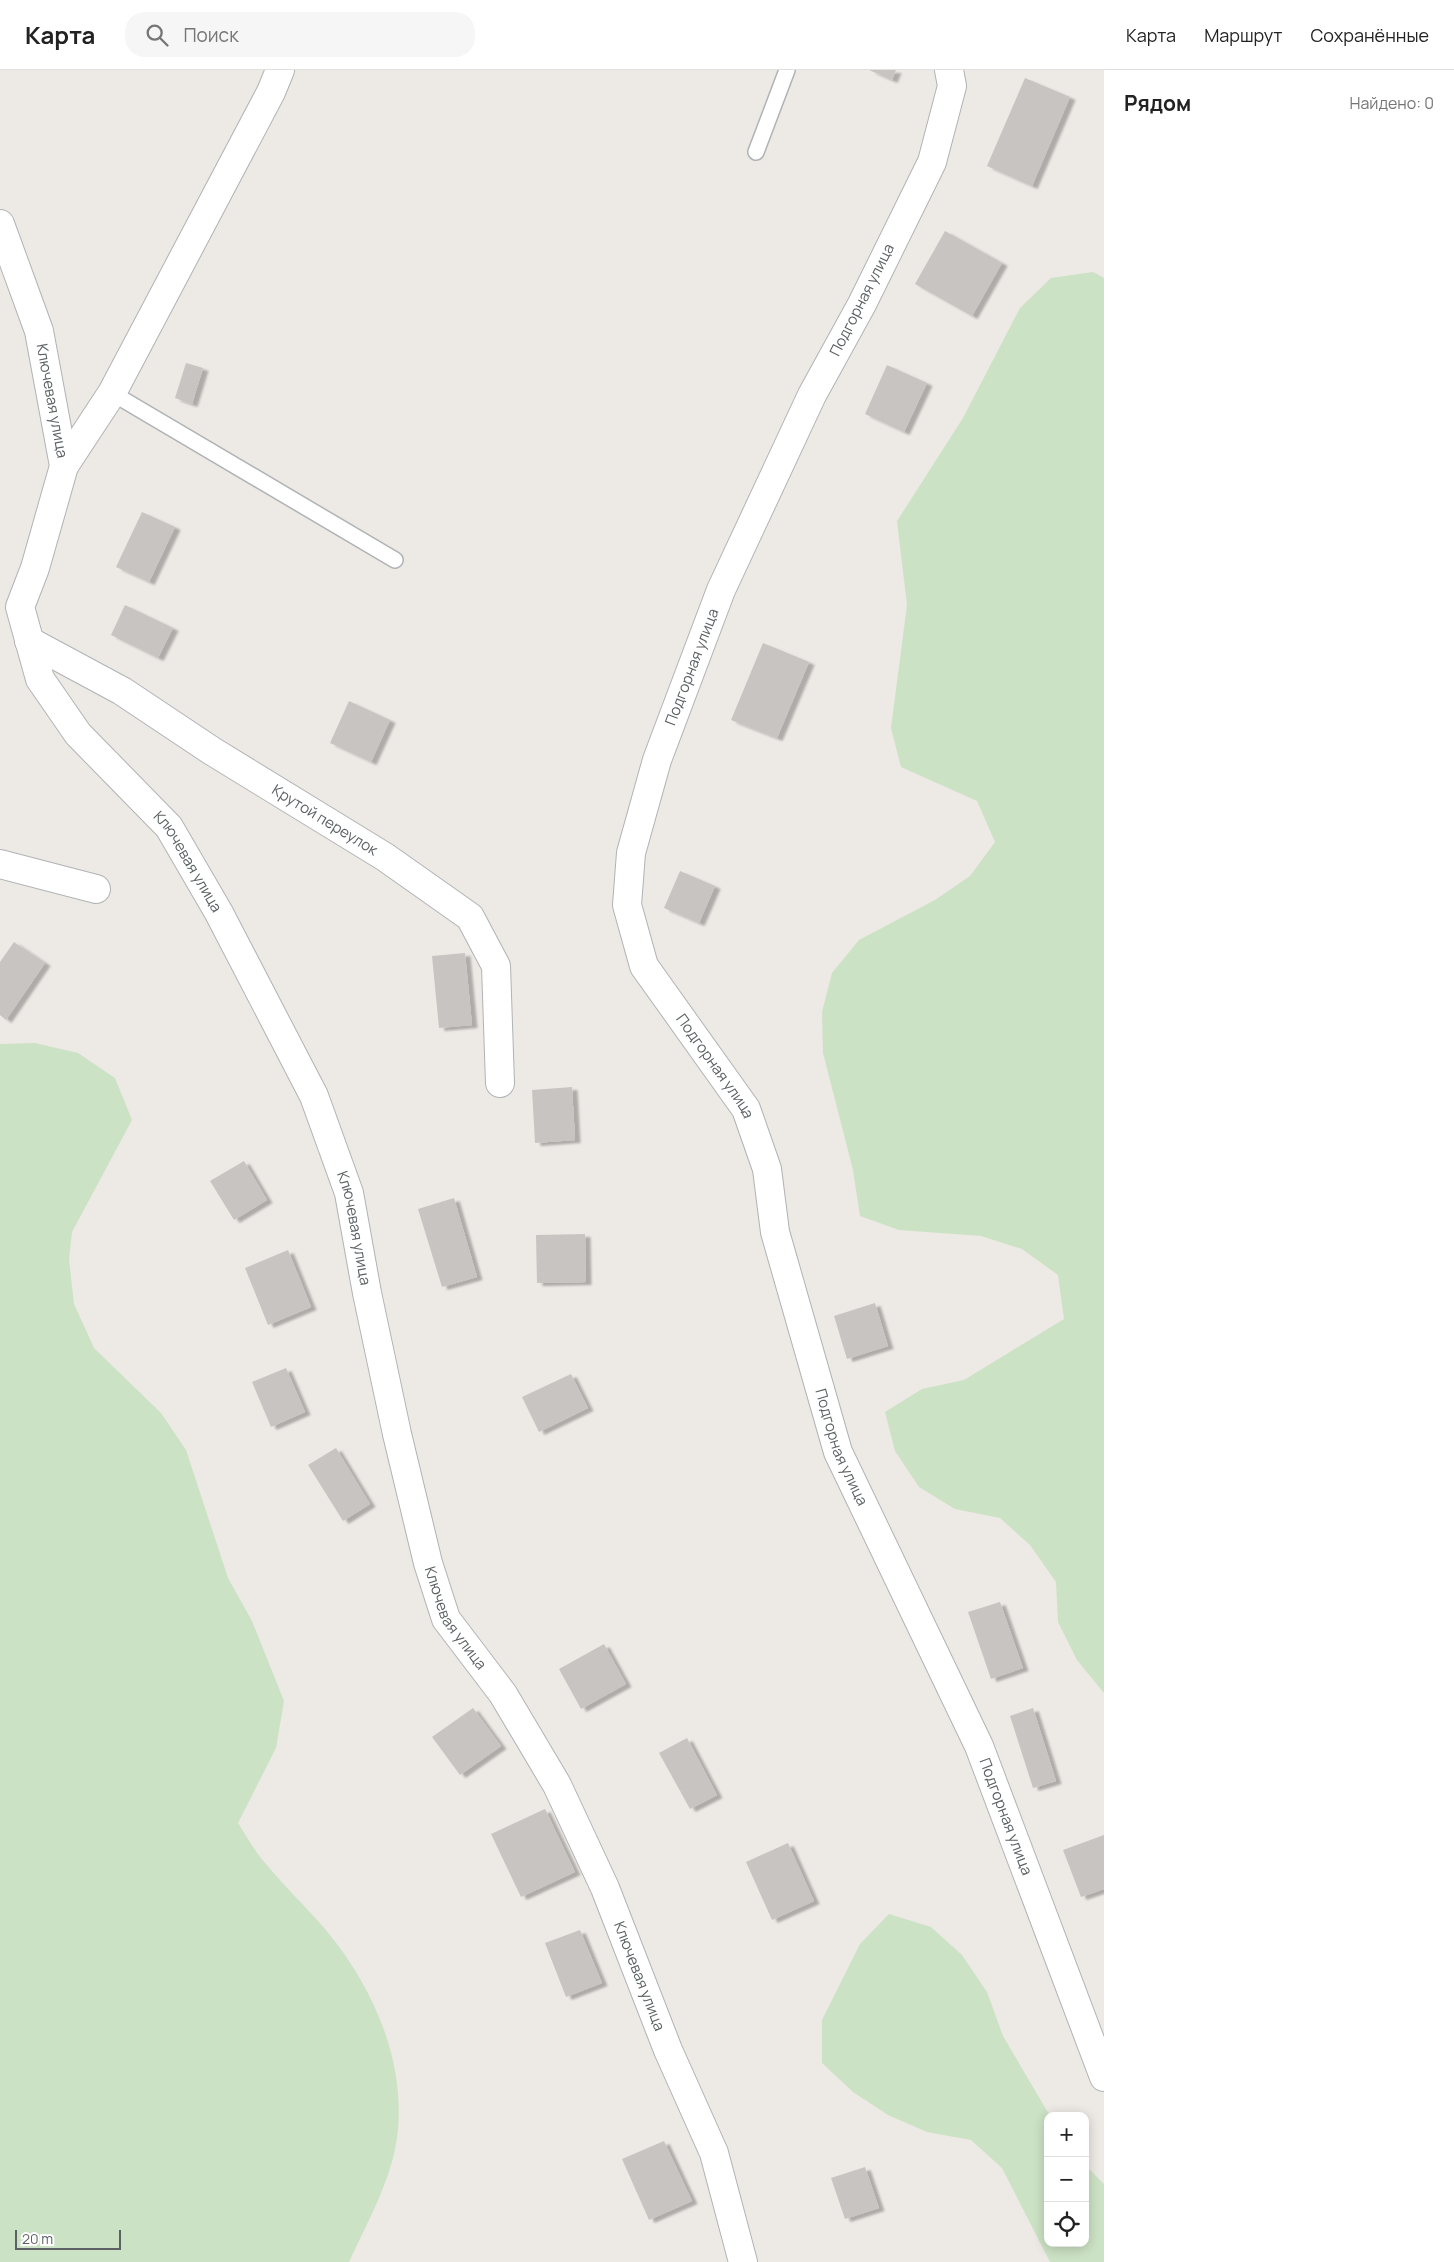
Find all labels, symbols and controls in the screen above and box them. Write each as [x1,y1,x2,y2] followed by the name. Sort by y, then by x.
[125,12,475,57] search box
[25,18,95,51] text: Карта
[143,21,171,49] icon: search
[183,22,239,48] text: Поиск
[1126,23,1176,47] text: Карта
[1204,23,1282,47] text: Маршрут
[1310,23,1429,47] text: Сохранённые
[1124,89,1191,117] text: Рядом
[1349,92,1434,114] text: Найдено: 0
[824,240,899,360] street label: Подгорная улица
[32,342,73,460] street label: Ключевая улица
[660,605,723,728] street label: Подгорная улица
[268,779,382,860] street label: Крутой переулок
[149,806,227,916] street label: Ключевая улица
[671,1009,759,1121] street label: Подгорная улица
[332,1168,376,1287] street label: Ключевая улица
[810,1386,873,1509] street label: Подгорная улица
[420,1564,492,1674] street label: Ключевая улица
[974,1755,1038,1878] street label: Подгорная улица
[609,1918,671,2034] street label: Ключевая улица
[1044,2112,1089,2247] map controls
[1044,2112,1089,2157] button: +
[1044,2157,1089,2202] button: −
[1044,2202,1089,2247] button: locate
[15,2227,121,2250] scale bar
[22,2229,53,2248] text: 20 m

